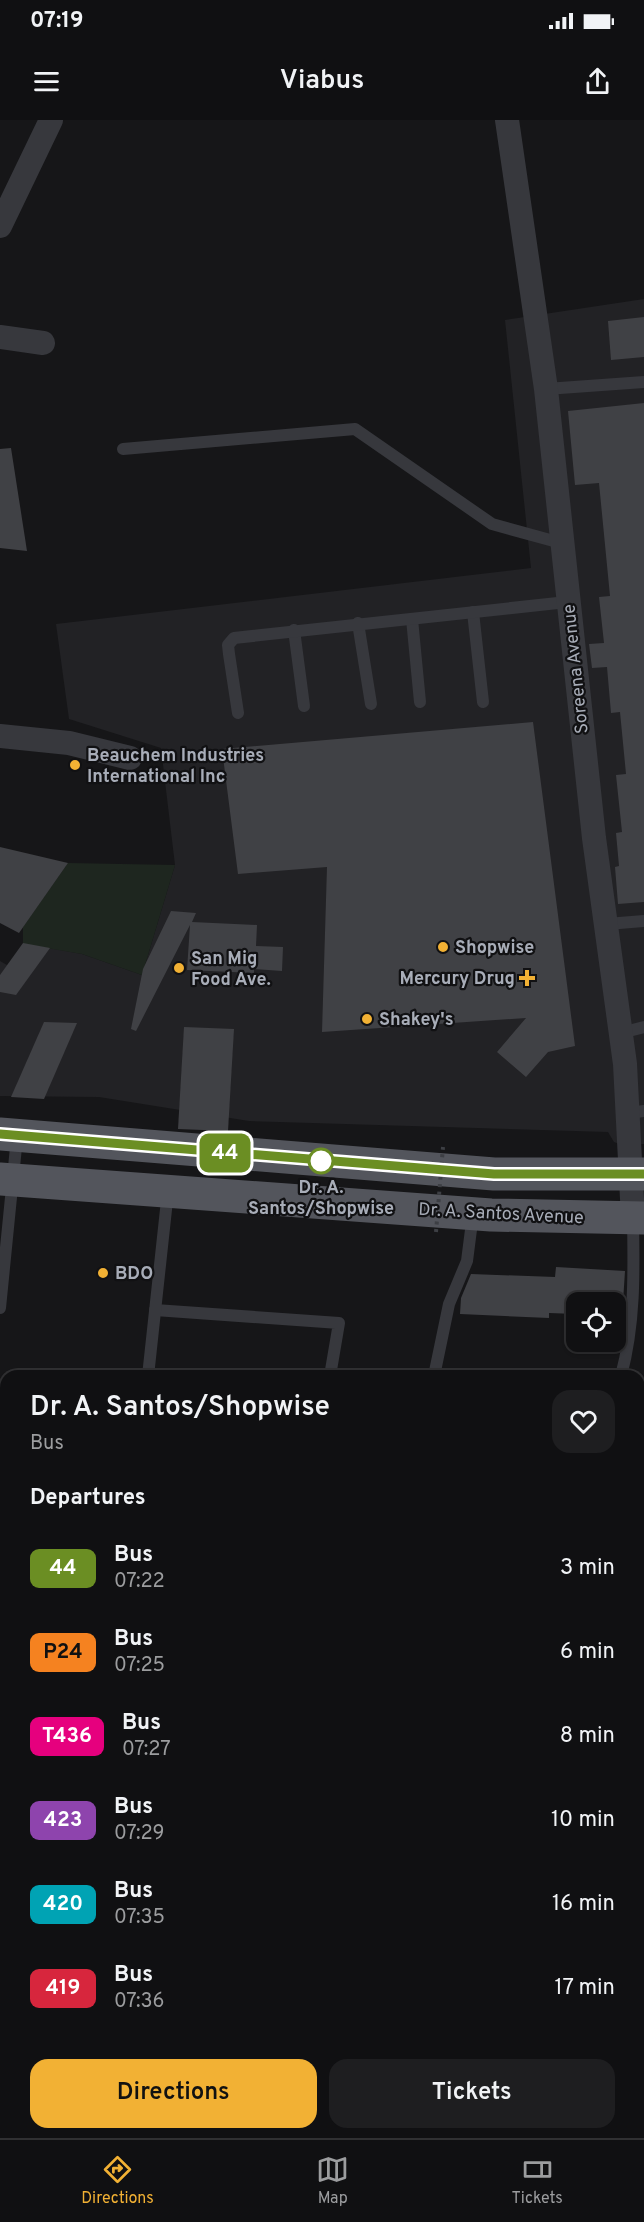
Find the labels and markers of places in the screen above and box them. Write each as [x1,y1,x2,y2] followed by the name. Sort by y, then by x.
[87,745,264,789] place label: Beauchem Industries International Inc
[68,758,82,772] marker: Beauchem Industries International Inc
[455,937,534,960] place label: Shopwise
[436,940,450,954] marker: Shopwise
[191,948,271,992] place label: San Mig Food Ave.
[172,961,186,975] marker: San Mig Food Ave.
[399,968,515,991] place label: Mercury Drug
[520,971,534,985] marker: Mercury Drug
[379,1009,454,1032] place label: Shakey's
[360,1012,374,1026] marker: Shakey's
[308,1148,334,1174] marker: Dr. A. Santos/Shopwise
[248,1177,394,1221] place label: Dr. A. Santos/Shopwise
[115,1263,153,1286] place label: BDO
[96,1266,110,1280] marker: BDO

